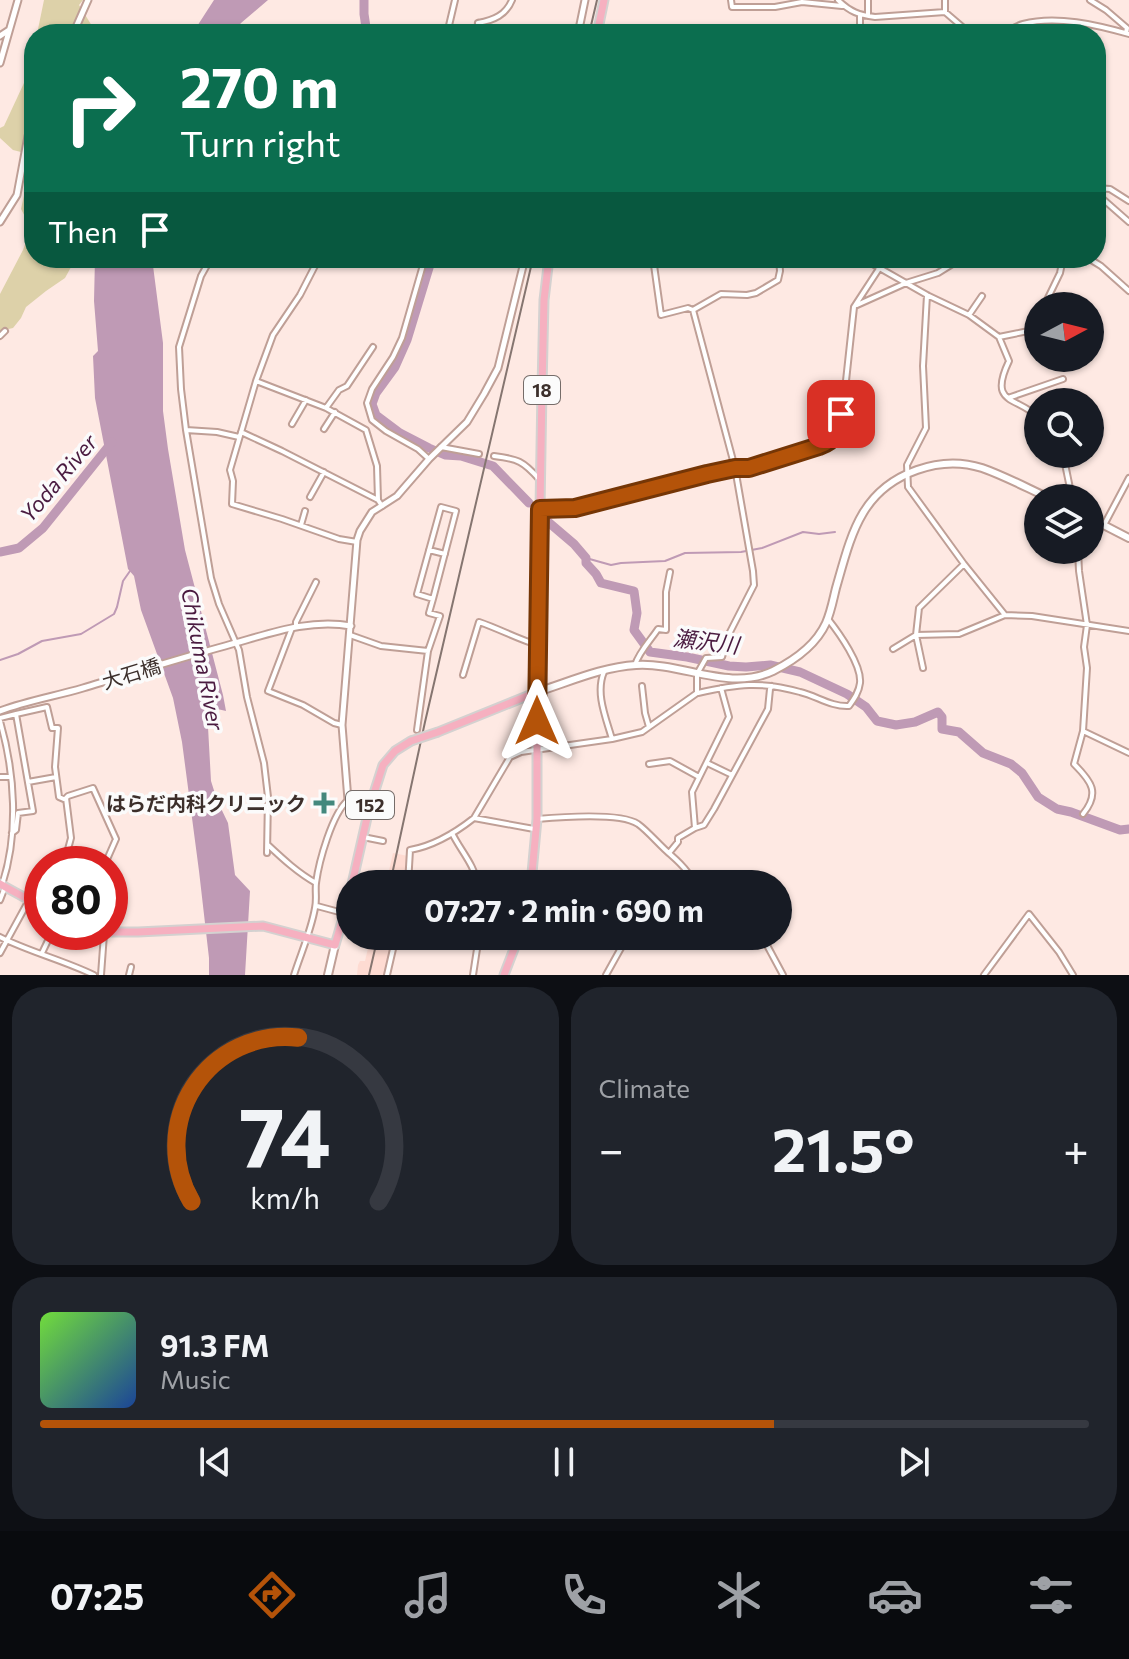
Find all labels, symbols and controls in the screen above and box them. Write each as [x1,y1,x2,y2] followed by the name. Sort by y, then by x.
[180,51,339,120] text: 270 m
[48,56,152,160] icon: right
[180,120,341,164] text: Turn right
[133,208,177,252] icon: arrive
[48,212,117,249] text: Then
[1024,292,1104,372] north arrow
[1024,292,1104,564] map controls
[524,376,560,404] road number: 18
[807,380,875,448] pin
[1024,388,1104,468] button: search
[819,392,863,436] icon: arrive
[14,428,103,527] water label: Yoda River
[1024,484,1104,564] button: layers
[176,586,230,734] water label: Chikuma River
[672,624,742,659] water label: 瀬沢川
[99,653,163,693] street label: 大石橋
[495,679,579,763] position arrow
[106,791,306,815] place label: はらだ内科クリニック
[346,791,394,819] road number: 152
[313,792,335,814] marker: はらだ内科クリニック
[24,846,128,950] speed limit sign: 80
[424,891,704,928] text: 07:27 · 2 min · 690 m
[599,1072,690,1103] text: Climate
[239,1083,331,1185] text: 74
[772,1111,915,1184] text: 21.5°
[599,1121,624,1175] text: −
[1063,1121,1089,1175] text: +
[250,1180,320,1215] text: km/h
[160,1326,269,1363] text: 91.3 FM
[160,1363,231,1394] text: Music
[193,1440,237,1484] icon: previous
[542,1440,586,1484] icon: pause
[892,1440,936,1484] icon: next
[244,1567,300,1623] icon: directions
[400,1567,456,1623] icon: music
[556,1567,612,1623] icon: phone
[711,1567,767,1623] icon: climate
[867,1567,923,1623] icon: car
[1023,1567,1079,1623] icon: filters
[50,1573,144,1617] text: 07:25

